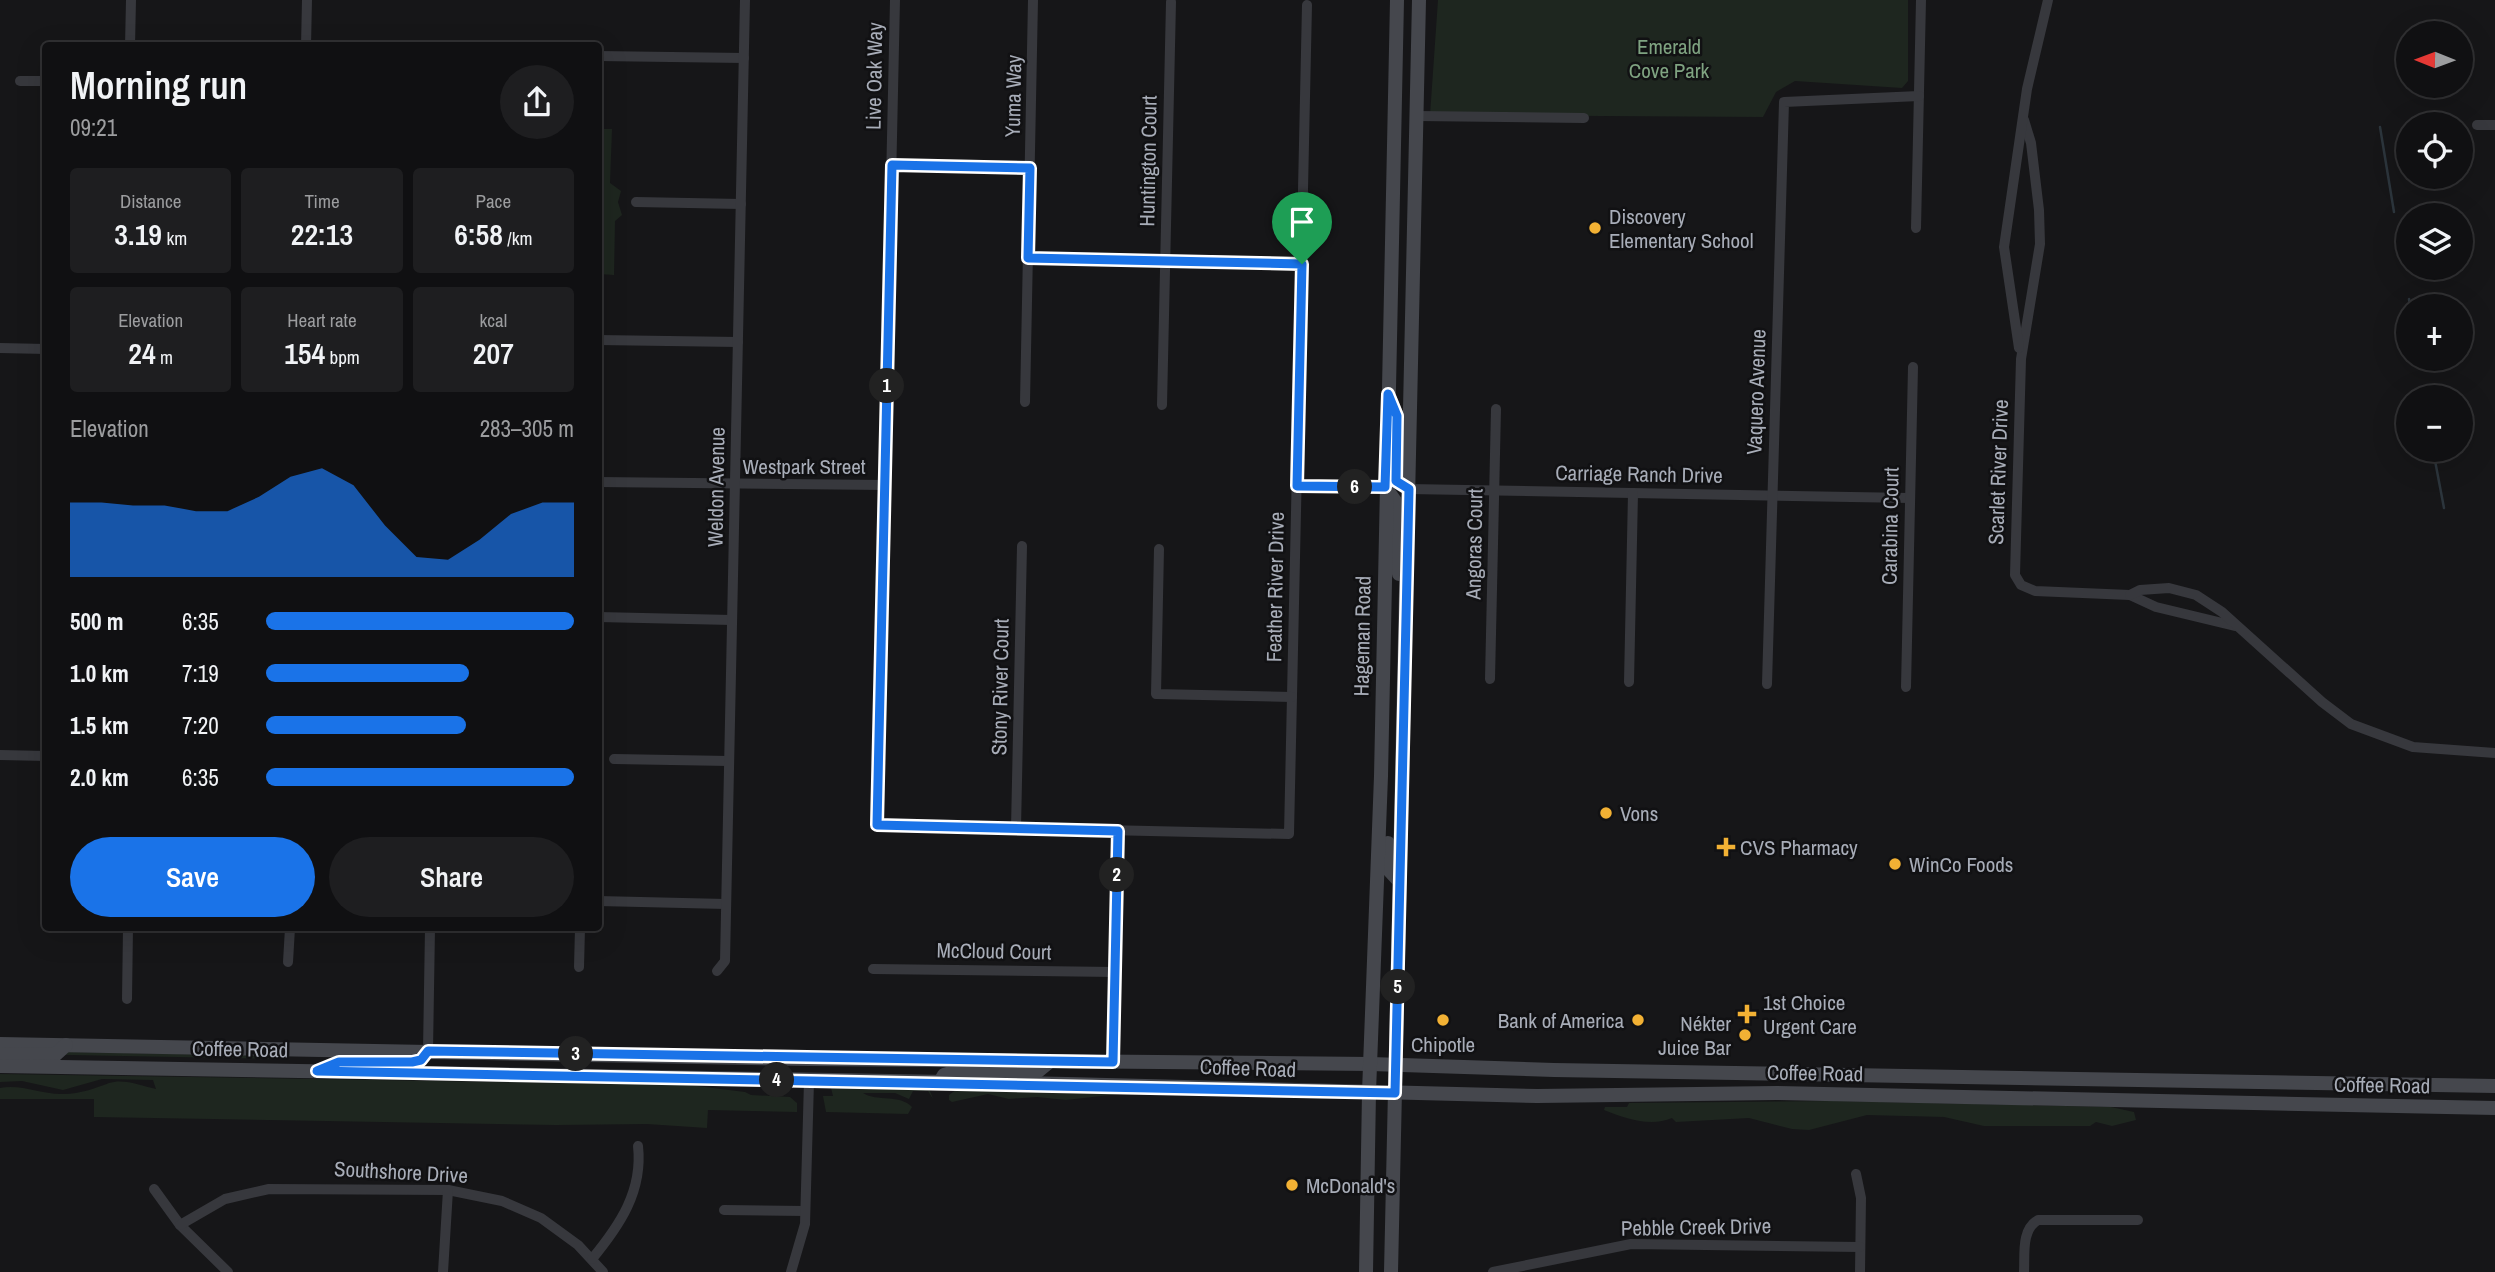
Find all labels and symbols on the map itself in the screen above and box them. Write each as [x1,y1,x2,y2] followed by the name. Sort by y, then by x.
[2396,21,2473,98] north arrow
[859,22,889,130] street label: Live Oak Way
[1629,32,1710,85] park label: Emerald Cove Park
[998,54,1028,138] street label: Yuma Way
[1132,95,1164,227] street label: Huntington Court
[1272,192,1332,264] pin
[1609,202,1754,255] place label: Discovery Elementary School
[1587,220,1603,236] marker: Discovery Elementary School
[1739,329,1773,455] street label: Vaquero Avenue
[870,368,904,404] pin: 1
[1981,399,2015,545] street label: Scarlet River Drive
[700,427,732,547] street label: Weldon Avenue
[742,452,866,481] street label: Westpark Street
[1555,458,1723,490] street label: Carriage Ranch Drive
[1874,467,1906,585] street label: Carabina Court
[1338,470,1372,504] pin: 6
[1459,488,1489,601] street label: Angoras Court
[1259,512,1291,662] street label: Feather River Drive
[1346,575,1378,697] street label: Hageman Road
[984,618,1016,756] street label: Stony River Court
[1620,799,1658,828] place label: Vons
[1598,805,1614,821] marker: Vons
[1740,833,1858,862] place label: CVS Pharmacy
[1718,839,1734,855] marker: CVS Pharmacy
[1909,850,2013,879] place label: WinCo Foods
[1887,856,1903,872] marker: WinCo Foods
[1100,858,1134,892] pin: 2
[936,936,1052,967] street label: McCloud Court
[1380,970,1416,1004] pin: 5
[1763,988,1857,1041] place label: 1st Choice Urgent Care
[1737,1004,1757,1024] marker: 1st Choice Urgent Care
[1498,1006,1624,1035] place label: Bank of America
[1658,1009,1731,1062] place label: Nékter Juice Bar
[1435,1012,1451,1028] marker: Chipotle
[1630,1012,1646,1028] marker: Bank of America
[1737,1027,1753,1043] marker: Nékter Juice Bar
[1411,1030,1475,1059] place label: Chipotle
[192,1034,288,1064] street label: Coffee Road
[558,1036,594,1072] pin: 3
[1199,1052,1297,1084] street label: Coffee Road
[1767,1058,1863,1088] street label: Coffee Road
[760,1062,794,1098] pin: 4
[2334,1070,2430,1100] street label: Coffee Road
[333,1154,469,1190] street label: Southshore Drive
[1306,1171,1395,1200] place label: McDonald's
[1284,1177,1300,1193] marker: McDonald's
[1621,1211,1771,1243] street label: Pebble Creek Drive

